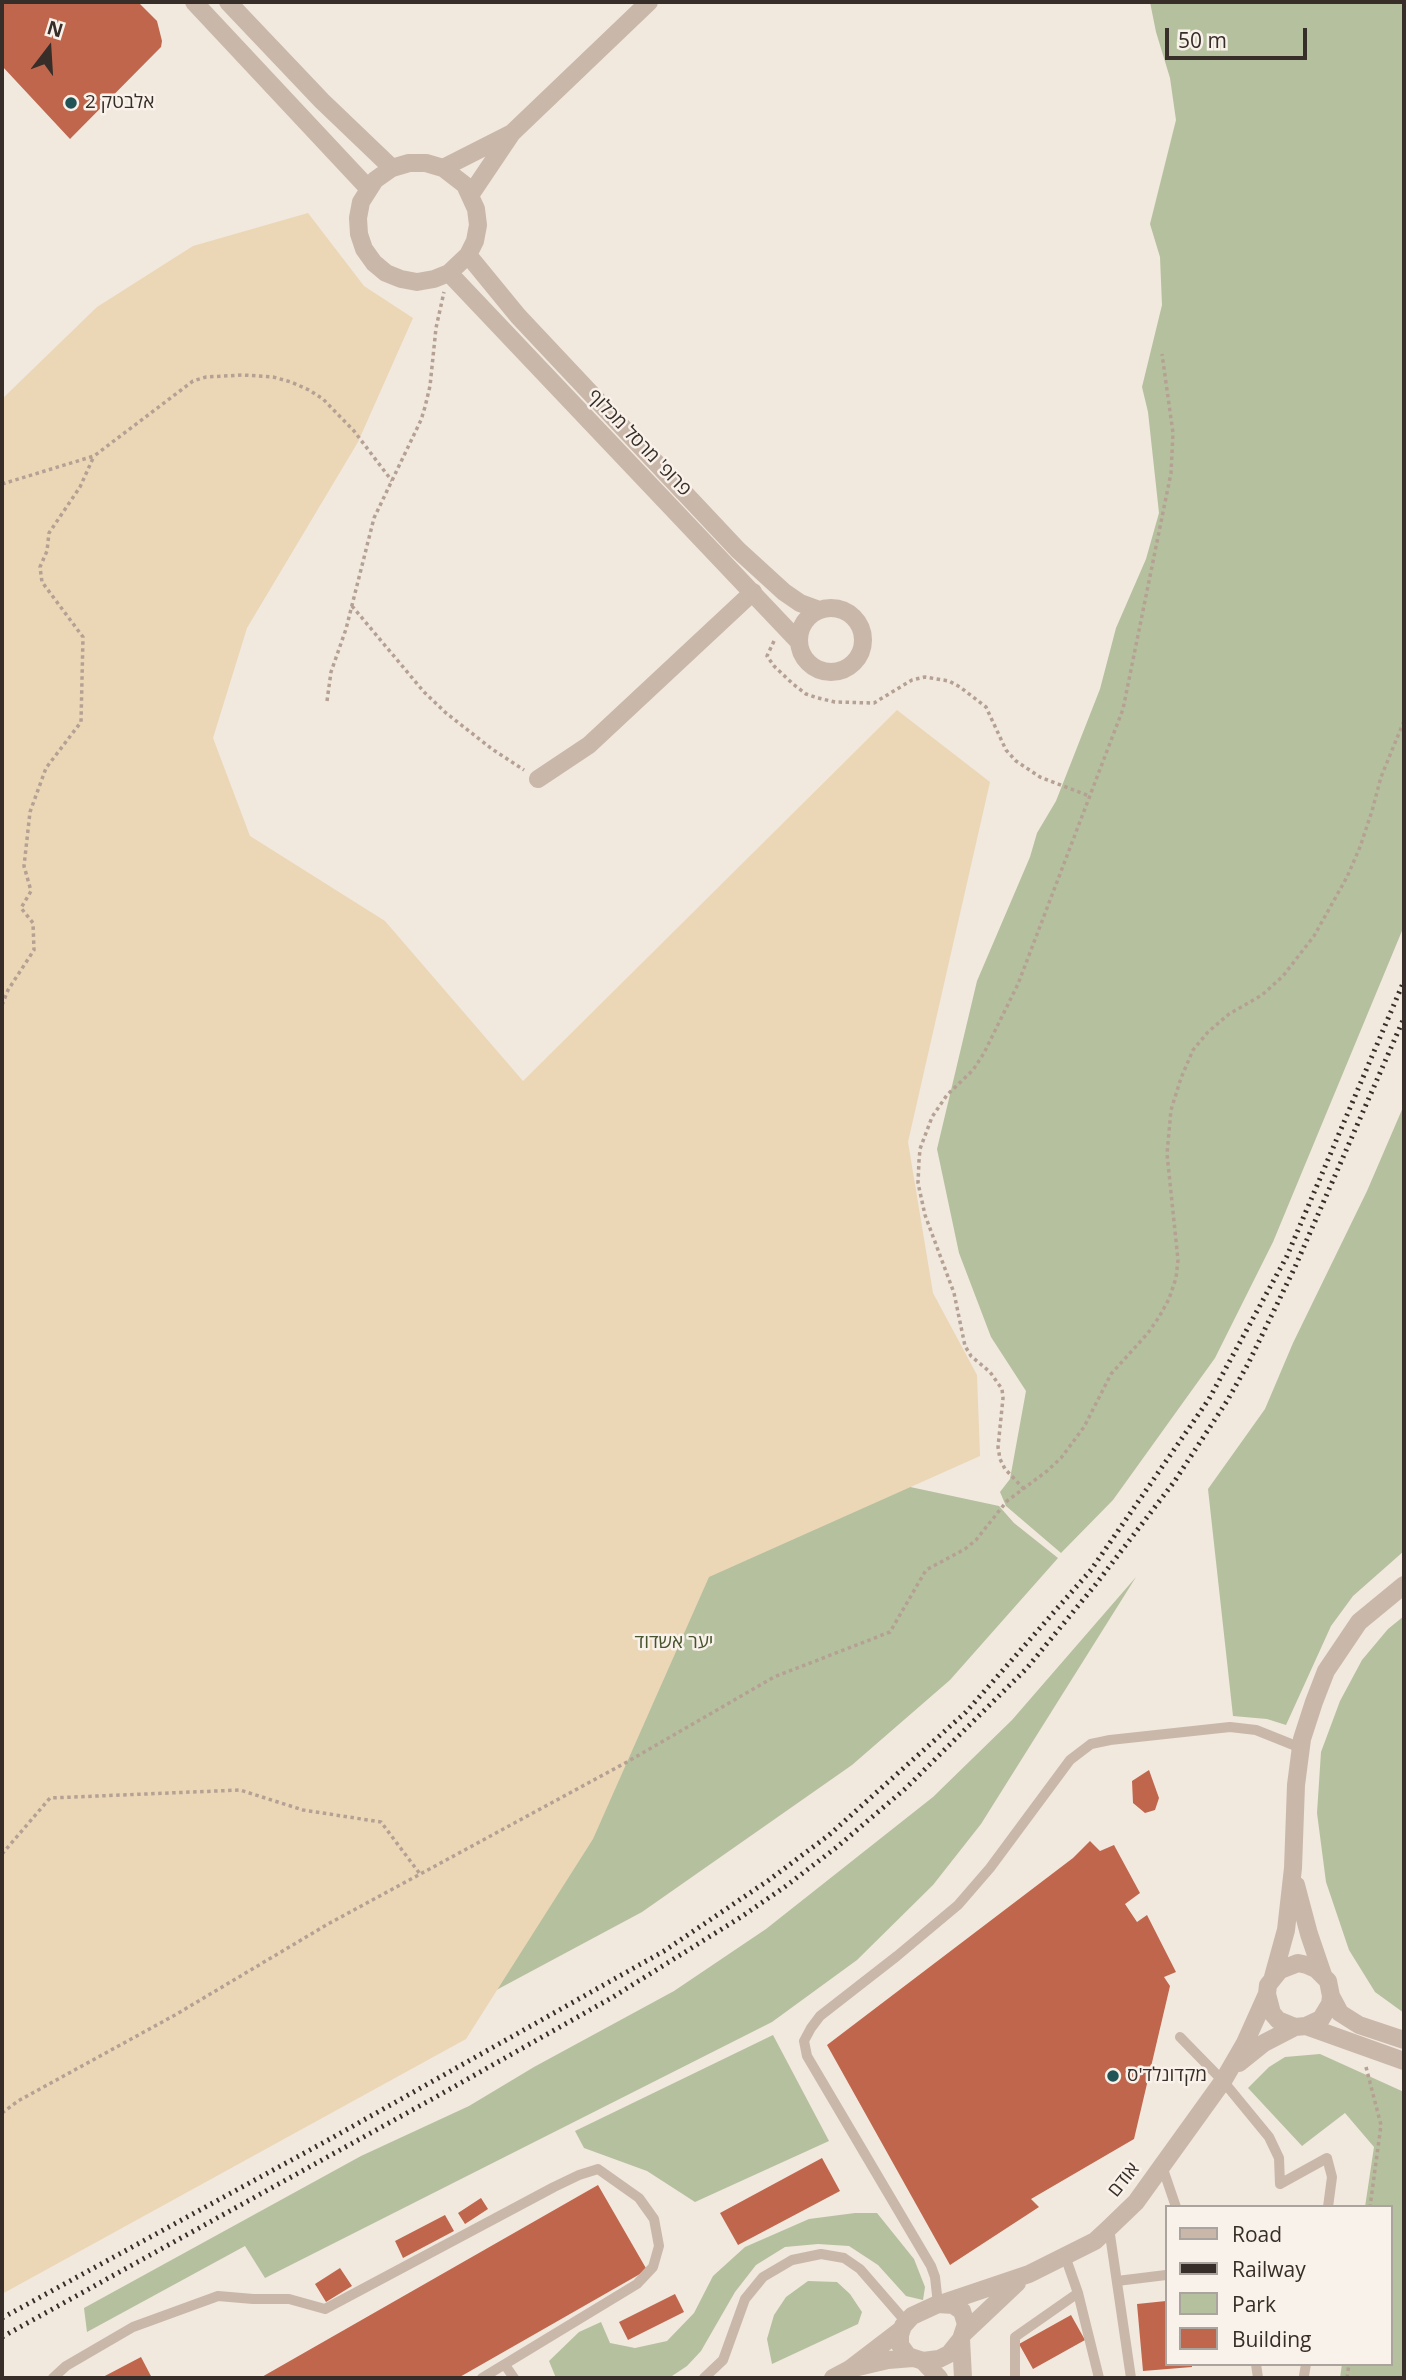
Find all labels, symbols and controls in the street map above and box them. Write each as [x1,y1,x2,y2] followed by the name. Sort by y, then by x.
[14,14,84,84] north arrow
[44,14,66,44] text: N
[1168,14,1310,58] scale bar
[1178,26,1227,54] text: 50 m
[85,92,154,114] place label: אלבטק 2
[63,95,79,111] marker: אלבטק 2
[582,385,696,501] street label: פרופ' מרסל מכלוף
[635,1632,713,1654] park label: יער אשדוד
[1127,2065,1207,2087] place label: מקדונלד'ס
[1105,2068,1121,2084] marker: מקדונלד'ס
[1103,2158,1145,2202] street label: אודם
[1164,2205,1392,2366] legend
[1232,2220,1282,2248] text: Road
[1232,2255,1306,2283] text: Railway
[1232,2290,1276,2318] text: Park
[1232,2325,1311,2353] text: Building

